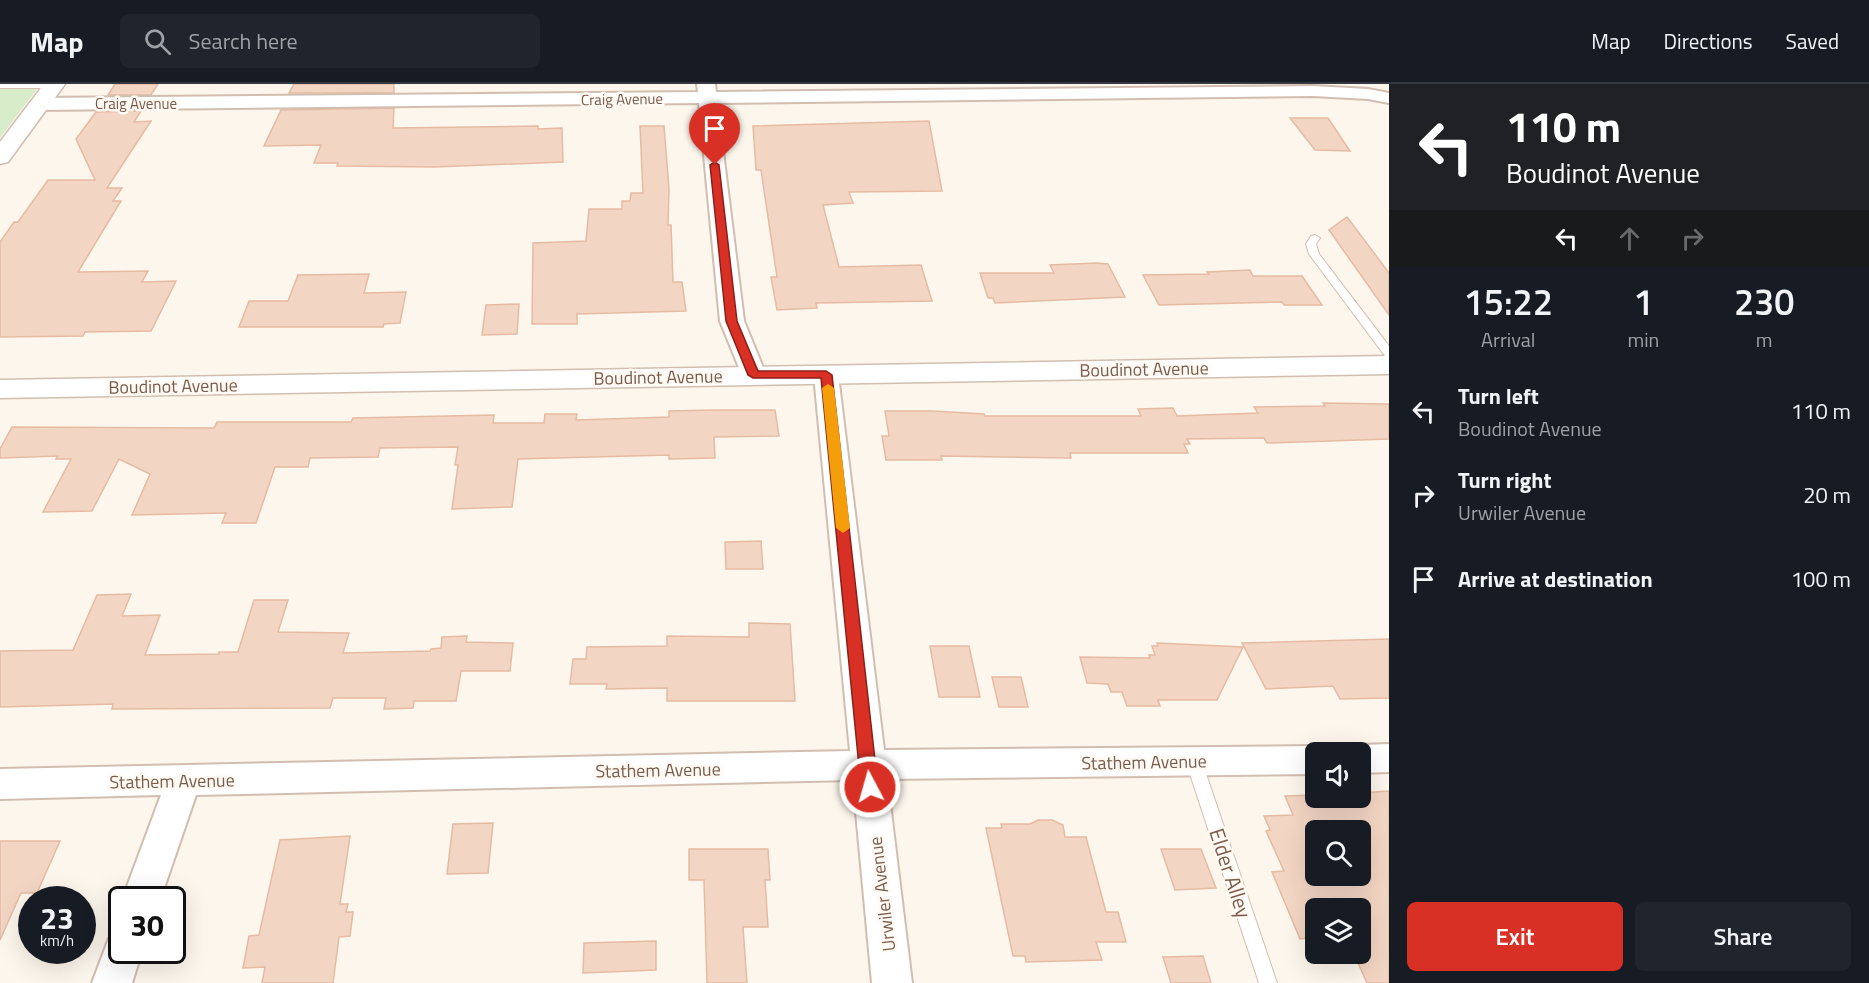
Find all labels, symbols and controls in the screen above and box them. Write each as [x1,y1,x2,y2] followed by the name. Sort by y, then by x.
[120,14,540,68] search box
[30,20,84,63] text: Map
[189,24,298,58] text: Search here
[141,25,174,58] icon: search
[1591,25,1631,57] text: Map
[1664,25,1753,57] text: Directions
[1786,25,1839,57] text: Saved
[581,87,663,111] street label: Craig Avenue
[95,92,177,115] street label: Craig Avenue
[1506,94,1621,158] text: 110 m
[689,103,740,165] pin
[1407,108,1485,186] icon: left
[698,112,731,145] icon: arrive
[1506,152,1700,193] text: Boudinot Avenue
[1550,222,1583,255] icon: left
[1613,222,1646,255] icon: ahead
[1676,222,1709,255] icon: right
[1464,274,1553,329] text: 15:22
[1633,274,1653,329] text: 1
[1734,274,1794,329] text: 230
[1481,324,1535,355] text: Arrival
[1627,324,1659,355] text: min
[1756,324,1772,355] text: m
[1079,354,1209,384] street label: Boudinot Avenue
[593,362,723,392] street label: Boudinot Avenue
[108,371,238,401] street label: Boudinot Avenue
[1458,379,1539,413] text: Turn left
[1791,394,1851,428] text: 110 m
[1407,395,1440,428] icon: left
[1458,413,1602,444] text: Boudinot Avenue
[1458,463,1552,497] text: Turn right
[1803,478,1851,512] text: 20 m
[1407,479,1440,512] icon: right
[1458,497,1586,528] text: Urwiler Avenue
[1458,562,1653,596] text: Arrive at destination
[1791,562,1851,596] text: 100 m
[1407,563,1440,596] icon: arrive
[1305,742,1371,964] map controls
[1305,742,1371,808] button: sound
[1081,747,1207,777] street label: Stathem Avenue
[595,755,721,785] street label: Stathem Avenue
[838,755,902,819] position arrow
[109,766,235,796] street label: Stathem Avenue
[1305,820,1371,886] button: search
[1201,824,1261,922] street label: Elder Alley
[862,835,902,953] street label: Urwiler Avenue
[108,886,186,964] speed limit sign: 30
[40,895,74,941] text: 23
[1305,898,1371,964] button: layers
[1407,902,1623,971] button: Exit
[1635,902,1851,971] button: Share
[40,929,74,952] text: km/h

